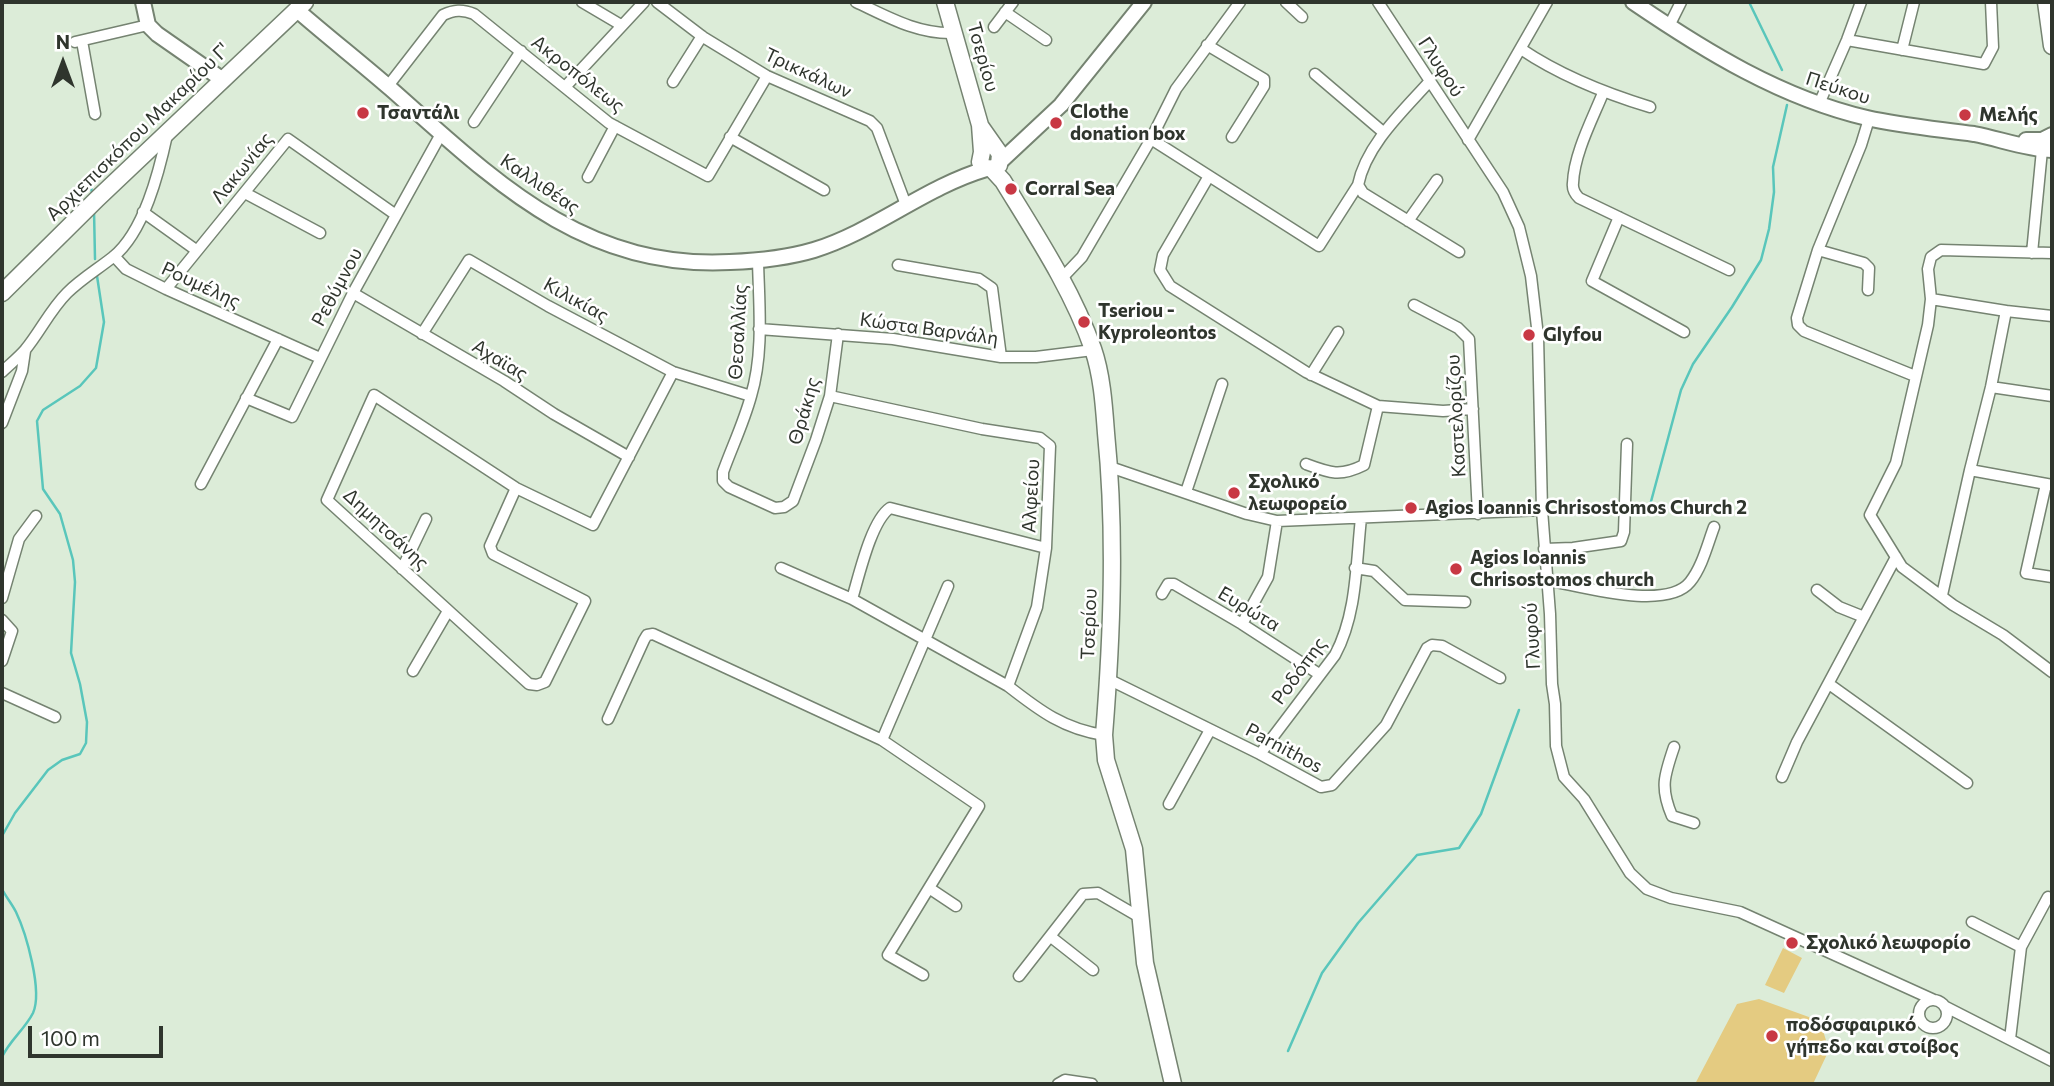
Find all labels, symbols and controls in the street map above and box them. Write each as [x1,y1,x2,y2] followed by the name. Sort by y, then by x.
[962,20,1004,94] street label: Τσερίου
[28,28,98,98] north arrow
[56,30,70,53] text: N
[527,31,629,117] street label: Ακροπόλεως
[1413,33,1469,101] street label: Γλυφού
[42,38,234,226] street label: Αρχιεπισκόπου Μακαρίου Γ'
[761,43,855,103] street label: Τρικκάλων
[1803,67,1873,109] street label: Πεύκου
[1070,101,1186,145] place label: Clothe donation box
[377,102,459,124] place label: Τσαντάλι
[1979,104,2038,126] place label: Μελής
[355,105,371,121] marker: Τσαντάλι
[1957,107,1973,123] marker: Μελής
[1048,115,1064,131] marker: Clothe donation box
[206,128,278,208] street label: Λακωνίας
[496,149,584,219] street label: Καλλιθέας
[1025,178,1115,200] place label: Corral Sea
[1003,181,1019,197] marker: Corral Sea
[307,244,367,330] street label: Ρεθύμνου
[158,257,244,313] street label: Ρουμέλης
[539,273,613,327] street label: Κιλικίας
[724,284,752,380] street label: Θεσαλλίας
[1098,300,1216,344] place label: Tseriou - Kyproleontos
[858,308,1000,350] street label: Κώστα Βαρνάλη
[1076,314,1092,330] marker: Tseriou - Kyproleontos
[1543,324,1602,346] place label: Glyfou
[1521,327,1537,343] marker: Glyfou
[468,335,532,385] street label: Αχαϊας
[1441,354,1471,478] street label: Καστελορίζου
[784,375,824,447] street label: Θράκης
[1018,458,1044,534] street label: Αλφείου
[1248,471,1347,515] place label: Σχολικό λεωφορείο
[338,484,434,574] street label: Δημητσάνης
[1226,485,1242,501] marker: Σχολικό λεωφορείο
[1425,497,1747,519] place label: Agios Ioannis Chrisostomos Church 2
[1403,500,1419,516] marker: Agios Ioannis Chrisostomos Church 2
[1470,547,1654,591] place label: Agios Ioannis Chrisostomos church
[1448,561,1464,577] marker: Agios Ioannis Chrisostomos church
[1214,582,1284,636] street label: Ευρώτα
[1076,588,1102,660] street label: Τσερίου
[1519,602,1545,670] street label: Γλυφού
[1267,633,1331,709] street label: Ροδόπης
[1242,718,1326,778] street label: Parnithos
[1806,932,1971,954] place label: Σχολικό λεωφορίο
[1784,935,1800,951] marker: Σχολικό λεωφορίο
[32,1012,166,1056] scale bar
[1786,1014,1959,1058] place label: ποδόσφαιρικό γήπεδο και στοίβος
[41,1025,100,1050] text: 100 m
[1764,1028,1780,1044] marker: ποδόσφαιρικό γήπεδο και στοίβος

